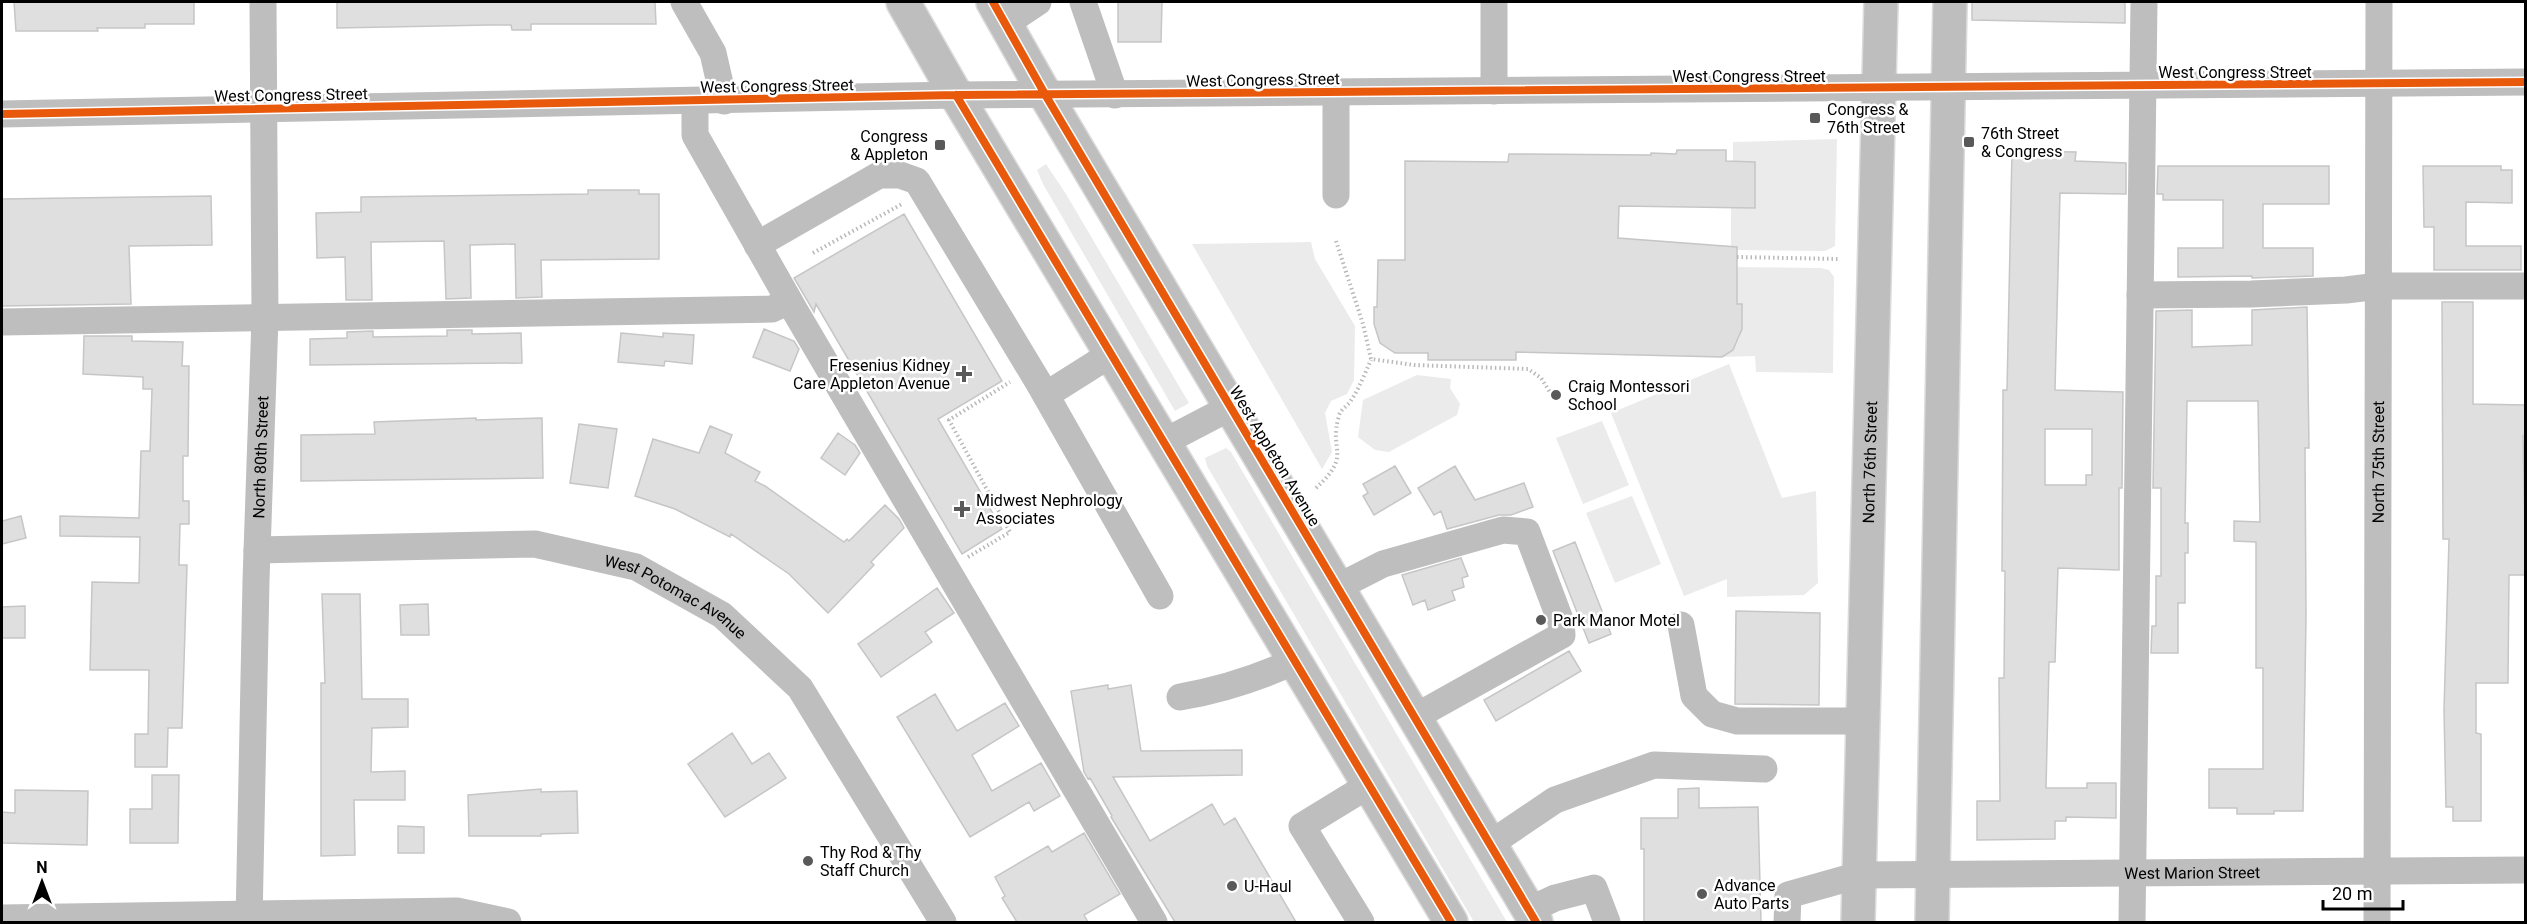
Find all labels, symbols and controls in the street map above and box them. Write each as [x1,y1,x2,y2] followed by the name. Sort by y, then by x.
[2158,63,2312,82] street label: West Congress Street
[1672,67,1826,86] street label: West Congress Street
[1186,69,1340,91] street label: West Congress Street
[700,75,854,97] street label: West Congress Street
[214,84,368,106] street label: West Congress Street
[1827,100,1909,137] place label: Congress & 76th Street
[1808,111,1822,125] marker: Congress & 76th Street
[1981,124,2063,161] place label: 76th Street & Congress
[850,127,928,164] place label: Congress & Appleton
[1962,135,1976,149] marker: 76th Street & Congress
[933,138,947,152] marker: Congress & Appleton
[793,356,950,393] place label: Fresenius Kidney Care Appleton Avenue
[955,365,973,383] marker: Fresenius Kidney Care Appleton Avenue
[1568,377,1690,414] place label: Craig Montessori School
[1226,383,1324,529] street label: West Appleton Avenue
[1549,388,1563,402] marker: Craig Montessori School
[249,396,272,519] street label: North 80th Street
[1858,401,1881,524] street label: North 76th Street
[2368,401,2388,523] street label: North 75th Street
[976,491,1123,528] place label: Midwest Nephrology Associates
[953,500,971,518] marker: Midwest Nephrology Associates
[603,551,751,643] street label: West Potomac Avenue
[1553,611,1680,630] place label: Park Manor Motel
[1534,613,1548,627] marker: Park Manor Motel
[820,843,922,880] place label: Thy Rod & Thy Staff Church
[12,852,72,912] north arrow
[801,854,815,868] marker: Thy Rod & Thy Staff Church
[36,858,48,877] text: N
[2124,862,2260,883] street label: West Marion Street
[2323,873,2402,911] scale bar
[1714,876,1789,913] place label: Advance Auto Parts
[1244,877,1292,896] place label: U-Haul
[1225,879,1239,893] marker: U-Haul
[2332,883,2372,904] text: 20 m
[1695,887,1709,901] marker: Advance Auto Parts

